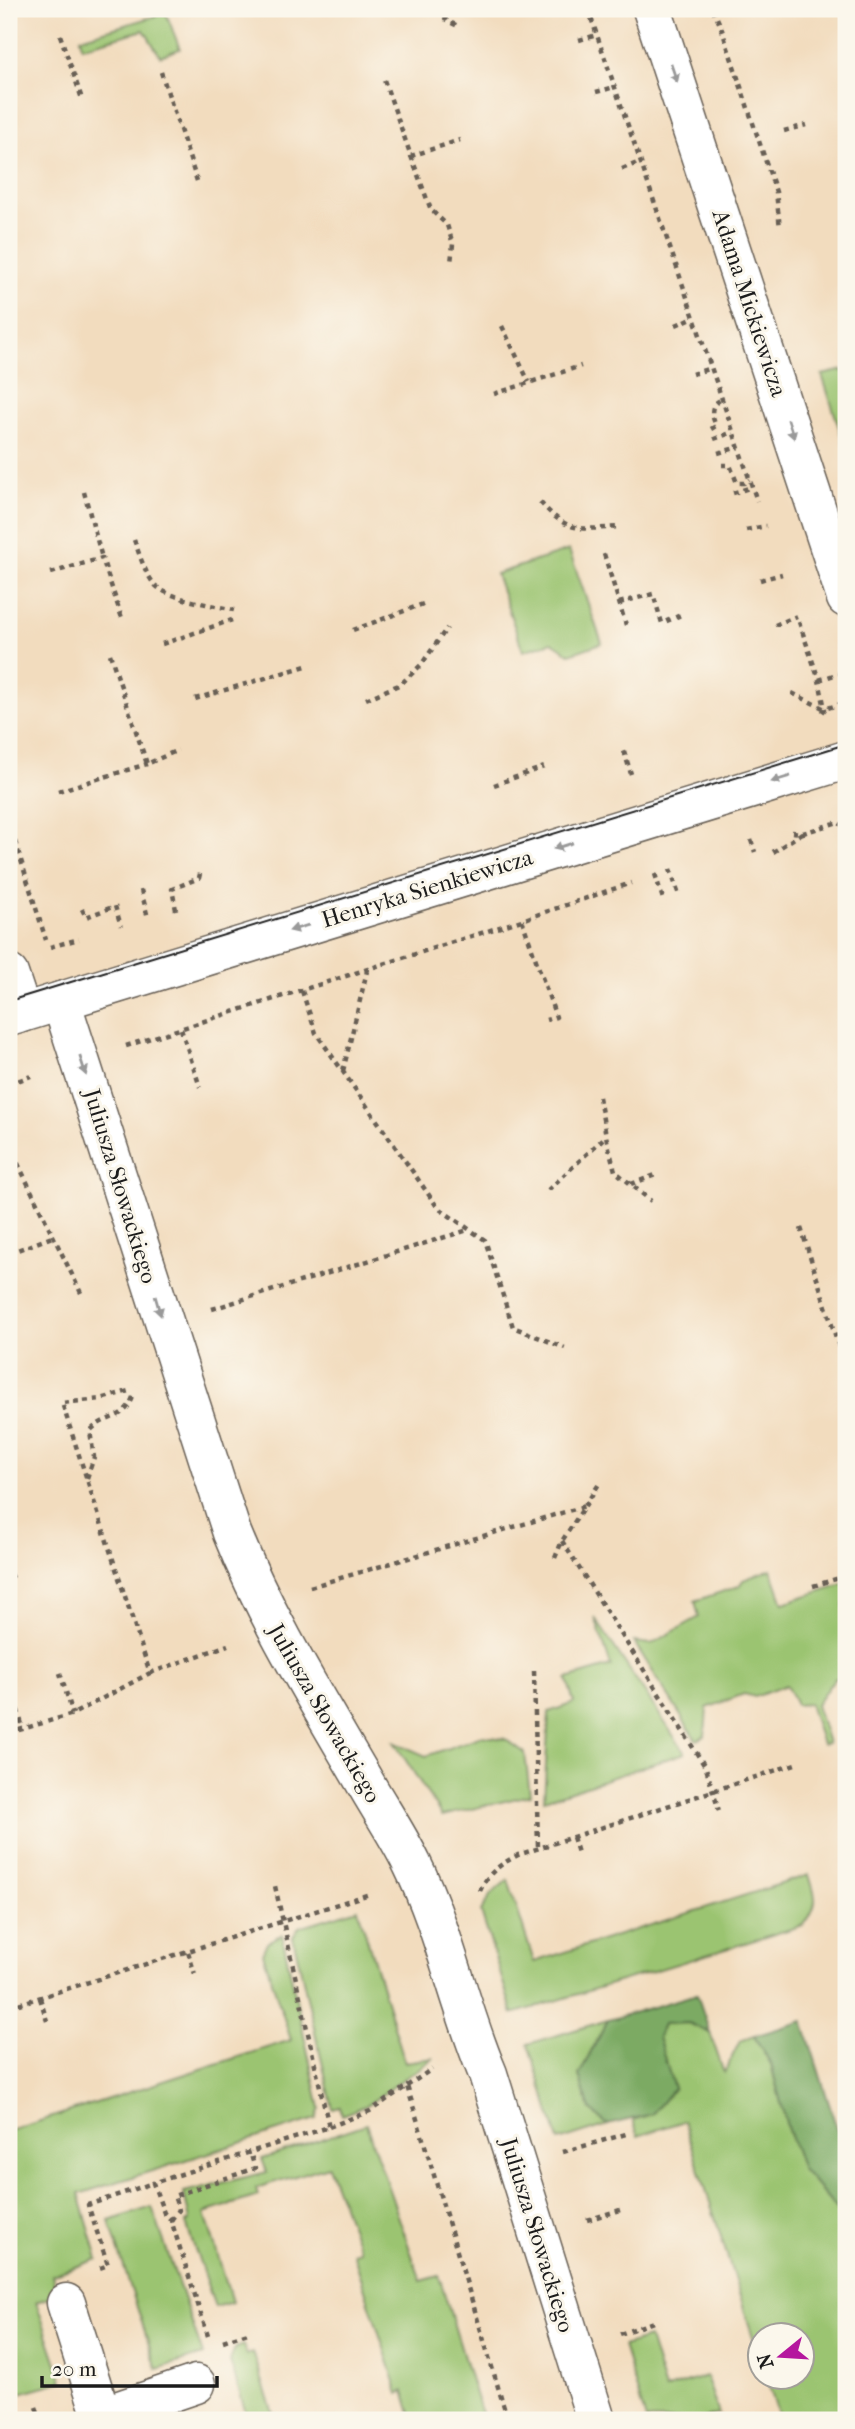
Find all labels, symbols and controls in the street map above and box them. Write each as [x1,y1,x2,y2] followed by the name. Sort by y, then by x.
[669,63,680,84] one-way arrow
[706,205,793,400] street label: Adama Mickiewicza
[787,419,797,440] one-way arrow
[770,775,791,785] one-way arrow
[553,841,574,852] one-way arrow
[318,843,536,933] street label: Henryka Sienkiewicza
[288,923,309,934] one-way arrow
[78,1056,89,1077] one-way arrow
[77,1084,163,1287] street label: Juliusza Słowackiego
[154,1296,164,1317] one-way arrow
[261,1617,387,1808] street label: Juliusza Słowackiego
[494,2133,580,2336] street label: Juliusza Słowackiego
[746,2320,816,2390] north arrow
[42,2345,217,2389] scale bar
[753,2350,778,2371] text: N
[52,2357,97,2381] text: 20 m

